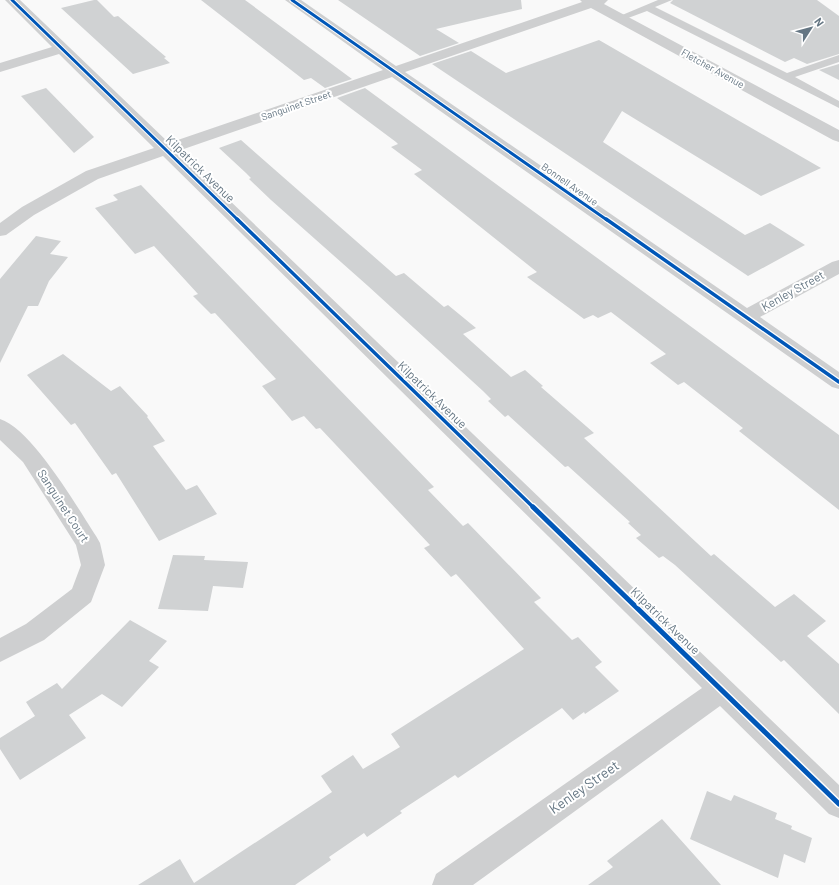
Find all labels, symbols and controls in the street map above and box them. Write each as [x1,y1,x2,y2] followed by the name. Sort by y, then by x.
[791,8,831,48] north arrow
[812,15,827,29] text: N
[679,46,747,90] street label: Fletcher Avenue
[259,87,333,123] street label: Sanguinet Street
[163,132,238,205] street label: Kilpatrick Avenue
[539,160,601,208] street label: Bonnell Avenue
[759,267,826,313] street label: Kenley Street
[395,358,470,431] street label: Kilpatrick Avenue
[35,466,93,545] street label: Sanguinet Court
[628,584,703,657] street label: Kilpatrick Avenue
[546,756,622,817] street label: Kenley Street

